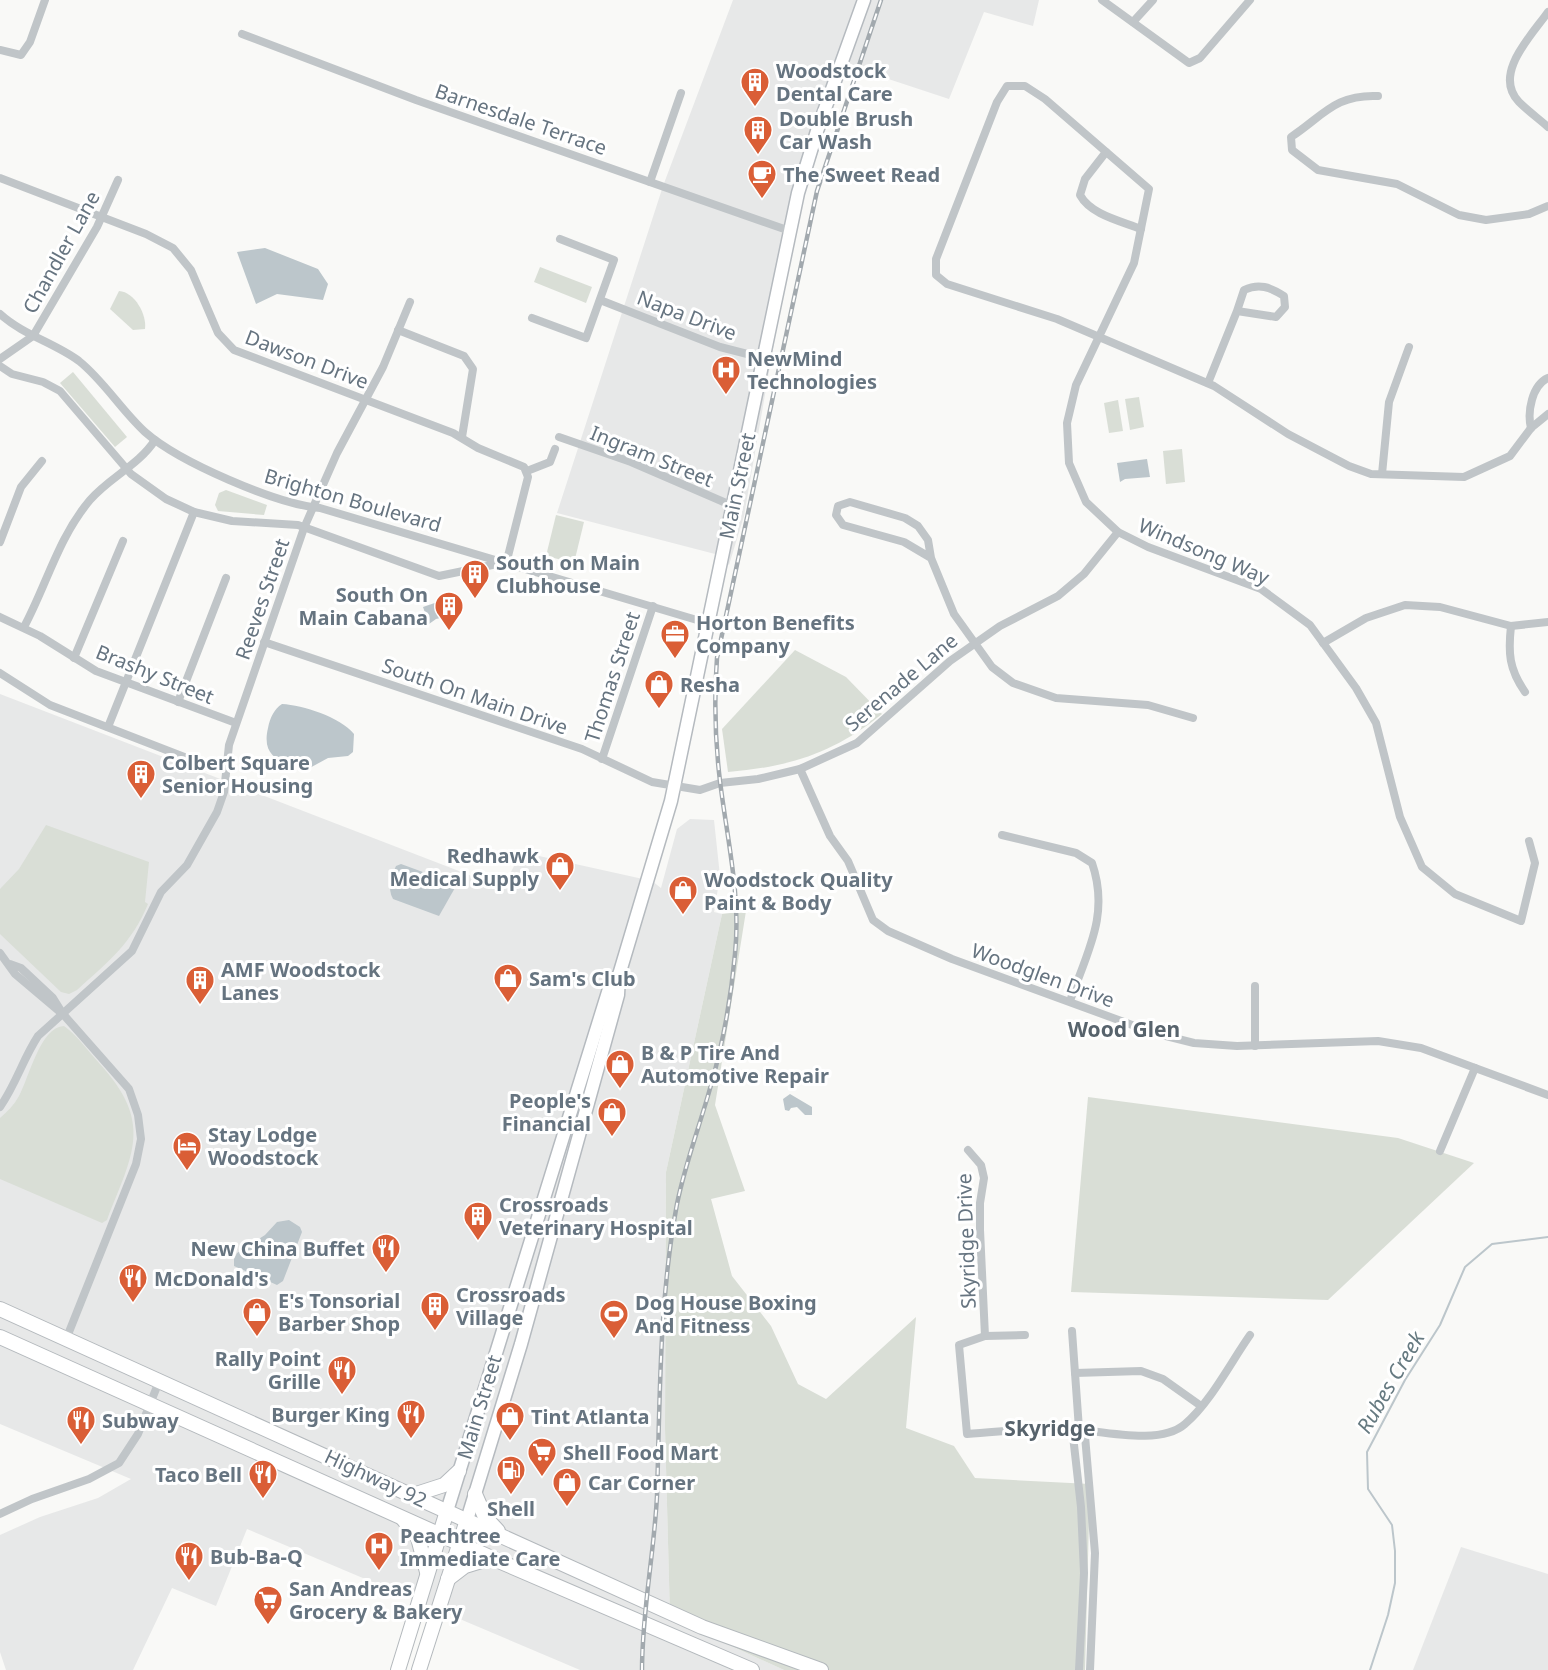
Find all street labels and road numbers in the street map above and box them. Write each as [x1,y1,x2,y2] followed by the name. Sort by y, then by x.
[431,77,611,161] street label: Barnesdale Terrace
[16,186,106,318] street label: Chandler Lane
[633,284,741,346] street label: Napa Drive
[241,323,373,395] street label: Dawson Drive
[587,419,717,493] street label: Ingram Street
[713,430,761,542] street label: Main Street
[261,462,445,538] street label: Brighton Boulevard
[1134,511,1274,591] street label: Windsong Way
[229,535,295,663] street label: Reeves Street
[578,608,646,746] street label: Thomas Street
[839,627,963,737] street label: Serenade Lane
[92,638,218,710] street label: Brashy Street
[378,652,572,740] street label: South On Main Drive
[968,937,1118,1013] street label: Woodglen Drive
[950,1173,982,1309] street label: Skyridge Drive
[450,1351,508,1463] street label: Main Street
[321,1443,431,1513] street label: Highway 92

